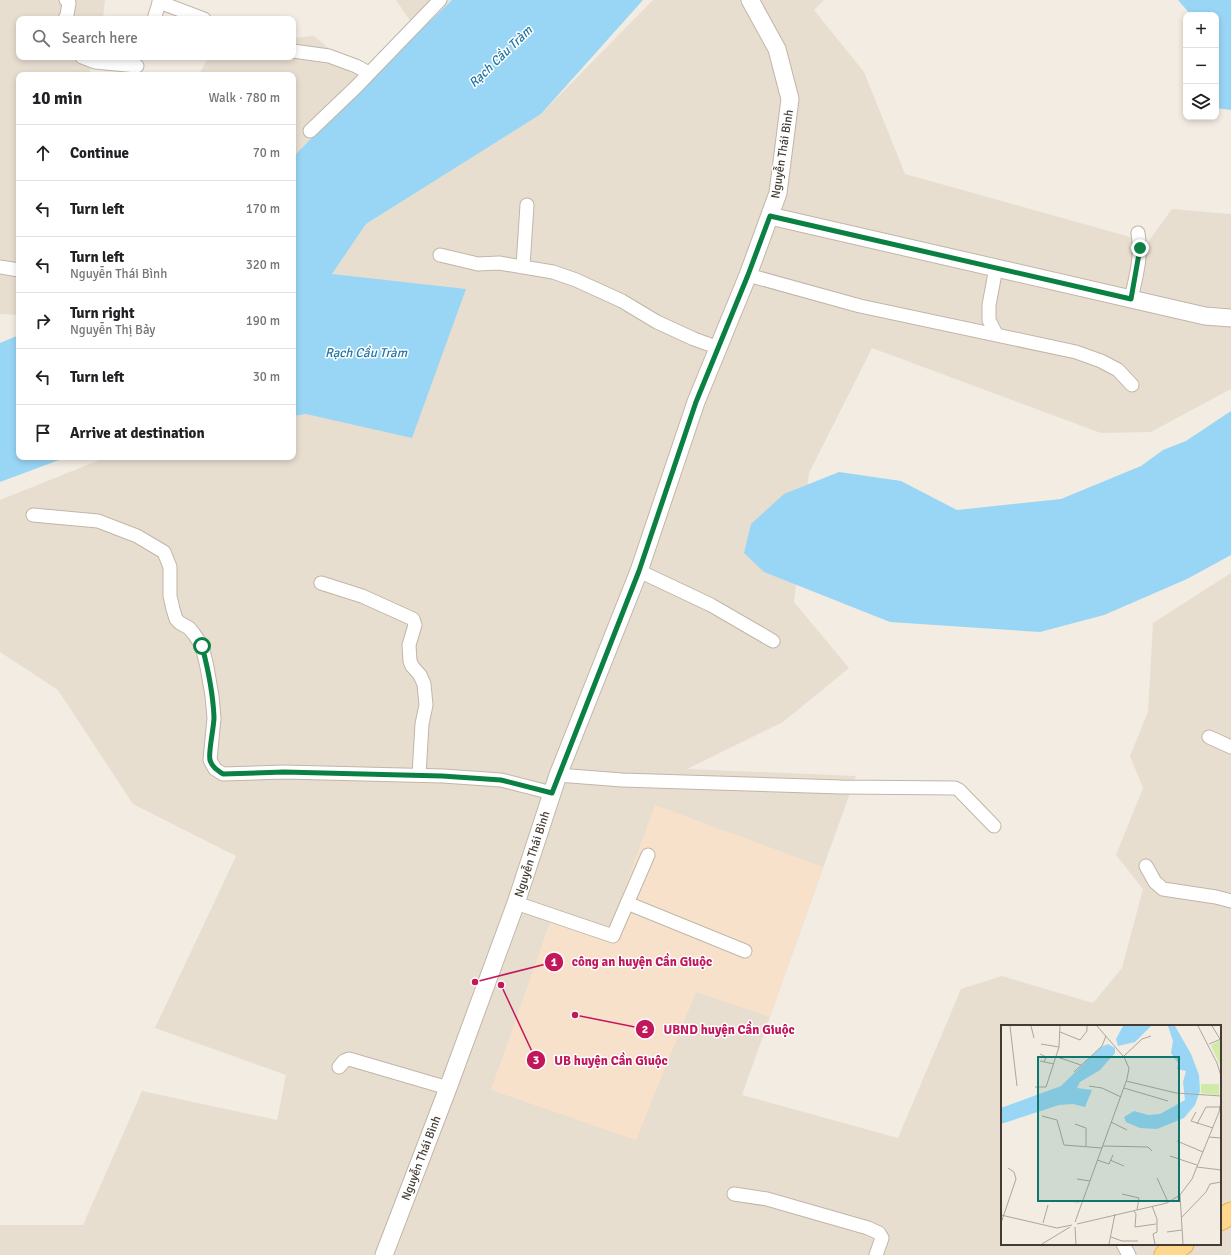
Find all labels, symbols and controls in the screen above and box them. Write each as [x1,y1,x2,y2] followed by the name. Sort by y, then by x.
[1183,12,1219,120] map controls
[1183,12,1219,48] button: +
[16,16,296,60] search box
[466,22,536,91] water label: Rạch Cầu Tràm
[30,27,52,49] icon: search
[62,29,138,47] text: Search here
[1183,48,1219,84] button: −
[1183,84,1219,120] button: layers
[32,88,82,109] text: 10 min
[209,90,280,106] text: Walk · 780 m
[768,109,797,200] street label: Nguyễn Thái Bình
[32,142,54,164] icon: ahead
[70,144,129,162] text: Continue
[253,145,280,161] text: 70 m
[32,198,54,220] icon: left
[70,200,124,218] text: Turn left
[246,201,280,217] text: 170 m
[1131,239,1149,257] route end
[70,248,124,266] text: Turn left
[32,254,54,276] icon: left
[246,257,280,273] text: 320 m
[70,266,167,282] text: Nguyễn Thái Bình
[70,304,135,322] text: Turn right
[32,310,54,332] icon: right
[246,313,280,329] text: 190 m
[70,322,155,338] text: Nguyễn Thị Bảy
[325,345,408,361] water label: Rạch Cầu Tràm
[32,366,54,388] icon: left
[70,368,124,386] text: Turn left
[253,369,280,385] text: 30 m
[32,422,54,444] icon: arrive
[70,424,205,442] text: Arrive at destination
[193,637,211,655] route start
[511,809,553,899] street label: Nguyễn Thái Bình
[544,949,720,974] callout: công an huyện Cần Giuộc
[572,953,712,970] text: công an huyện Cần Giuộc
[551,955,558,970] text: 1
[635,1017,802,1042] callout: UBND huyện Cần Giuộc
[663,1021,795,1038] text: UBND huyện Cần Giuộc
[642,1022,648,1037] text: 2
[1001,1025,1221,1245] inset map
[526,1048,676,1073] callout: UB huyện Cần Giuộc
[554,1052,668,1069] text: UB huyện Cần Giuộc
[533,1053,539,1068] text: 3
[398,1114,445,1203] street label: Nguyễn Thái Bình

